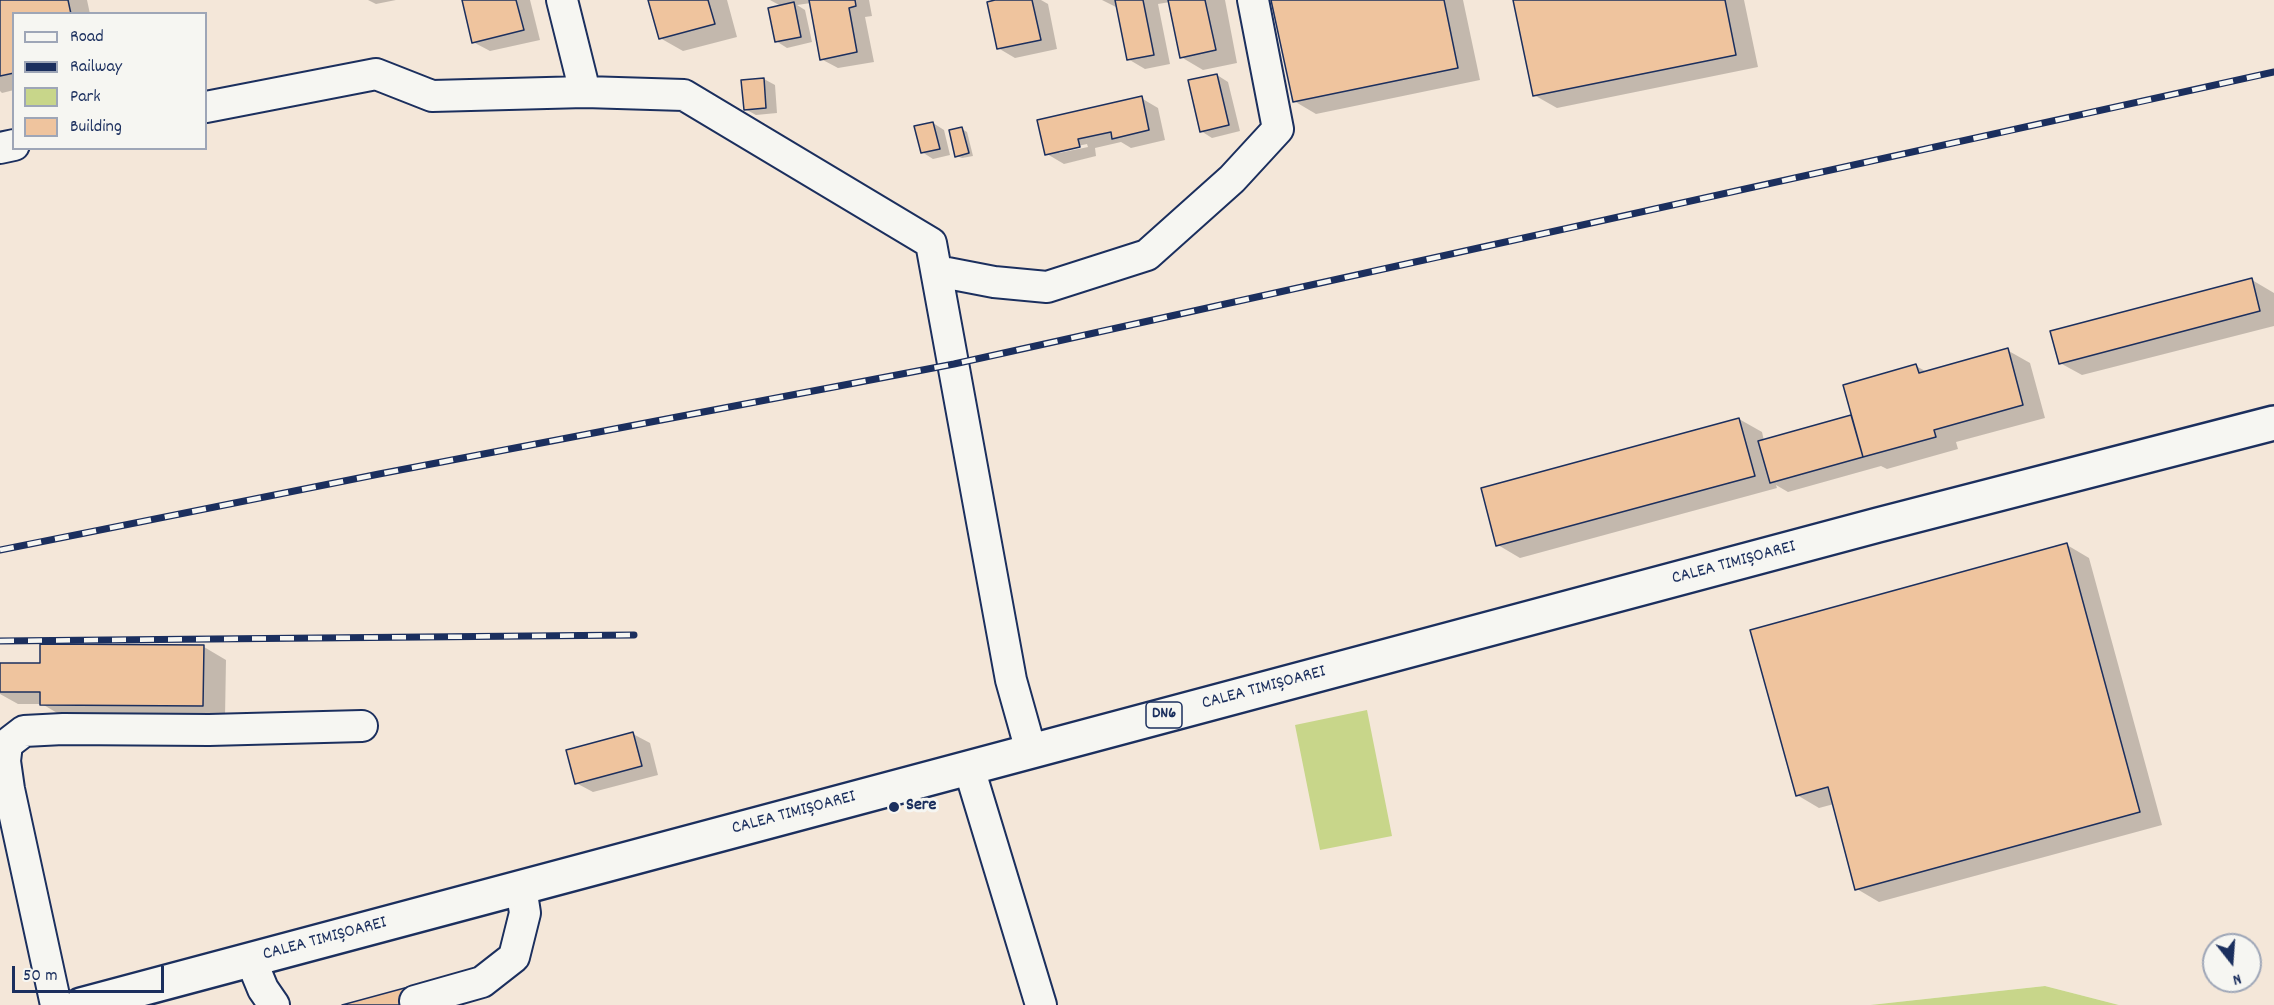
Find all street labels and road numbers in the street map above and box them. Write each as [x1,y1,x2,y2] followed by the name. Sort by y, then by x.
[1670,537,1798,591] street label: CALEA TIMIȘOAREI
[1200,662,1328,716] street label: CALEA TIMIȘOAREI
[1146,702,1182,728] road number: DN6
[730,787,858,841] street label: CALEA TIMIȘOAREI
[261,913,389,967] street label: CALEA TIMIȘOAREI

